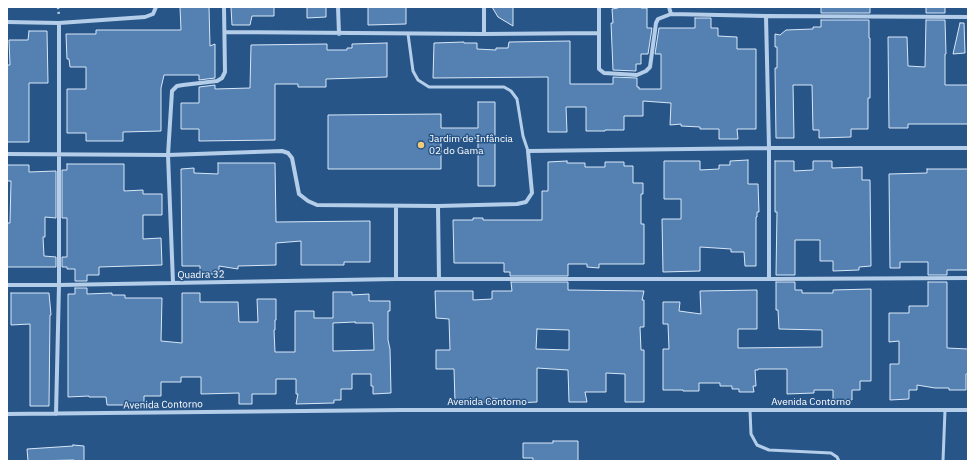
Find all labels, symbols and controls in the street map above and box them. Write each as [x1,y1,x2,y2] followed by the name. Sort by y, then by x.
[429,133,513,156] place label: Jardim de Infância 02 do Gama
[416,140,426,150] marker: Jardim de Infância 02 do Gama
[177,269,225,281] street label: Quadra 32
[447,396,527,408] street label: Avenida Contorno
[771,396,851,408] street label: Avenida Contorno
[123,398,203,412] street label: Avenida Contorno

